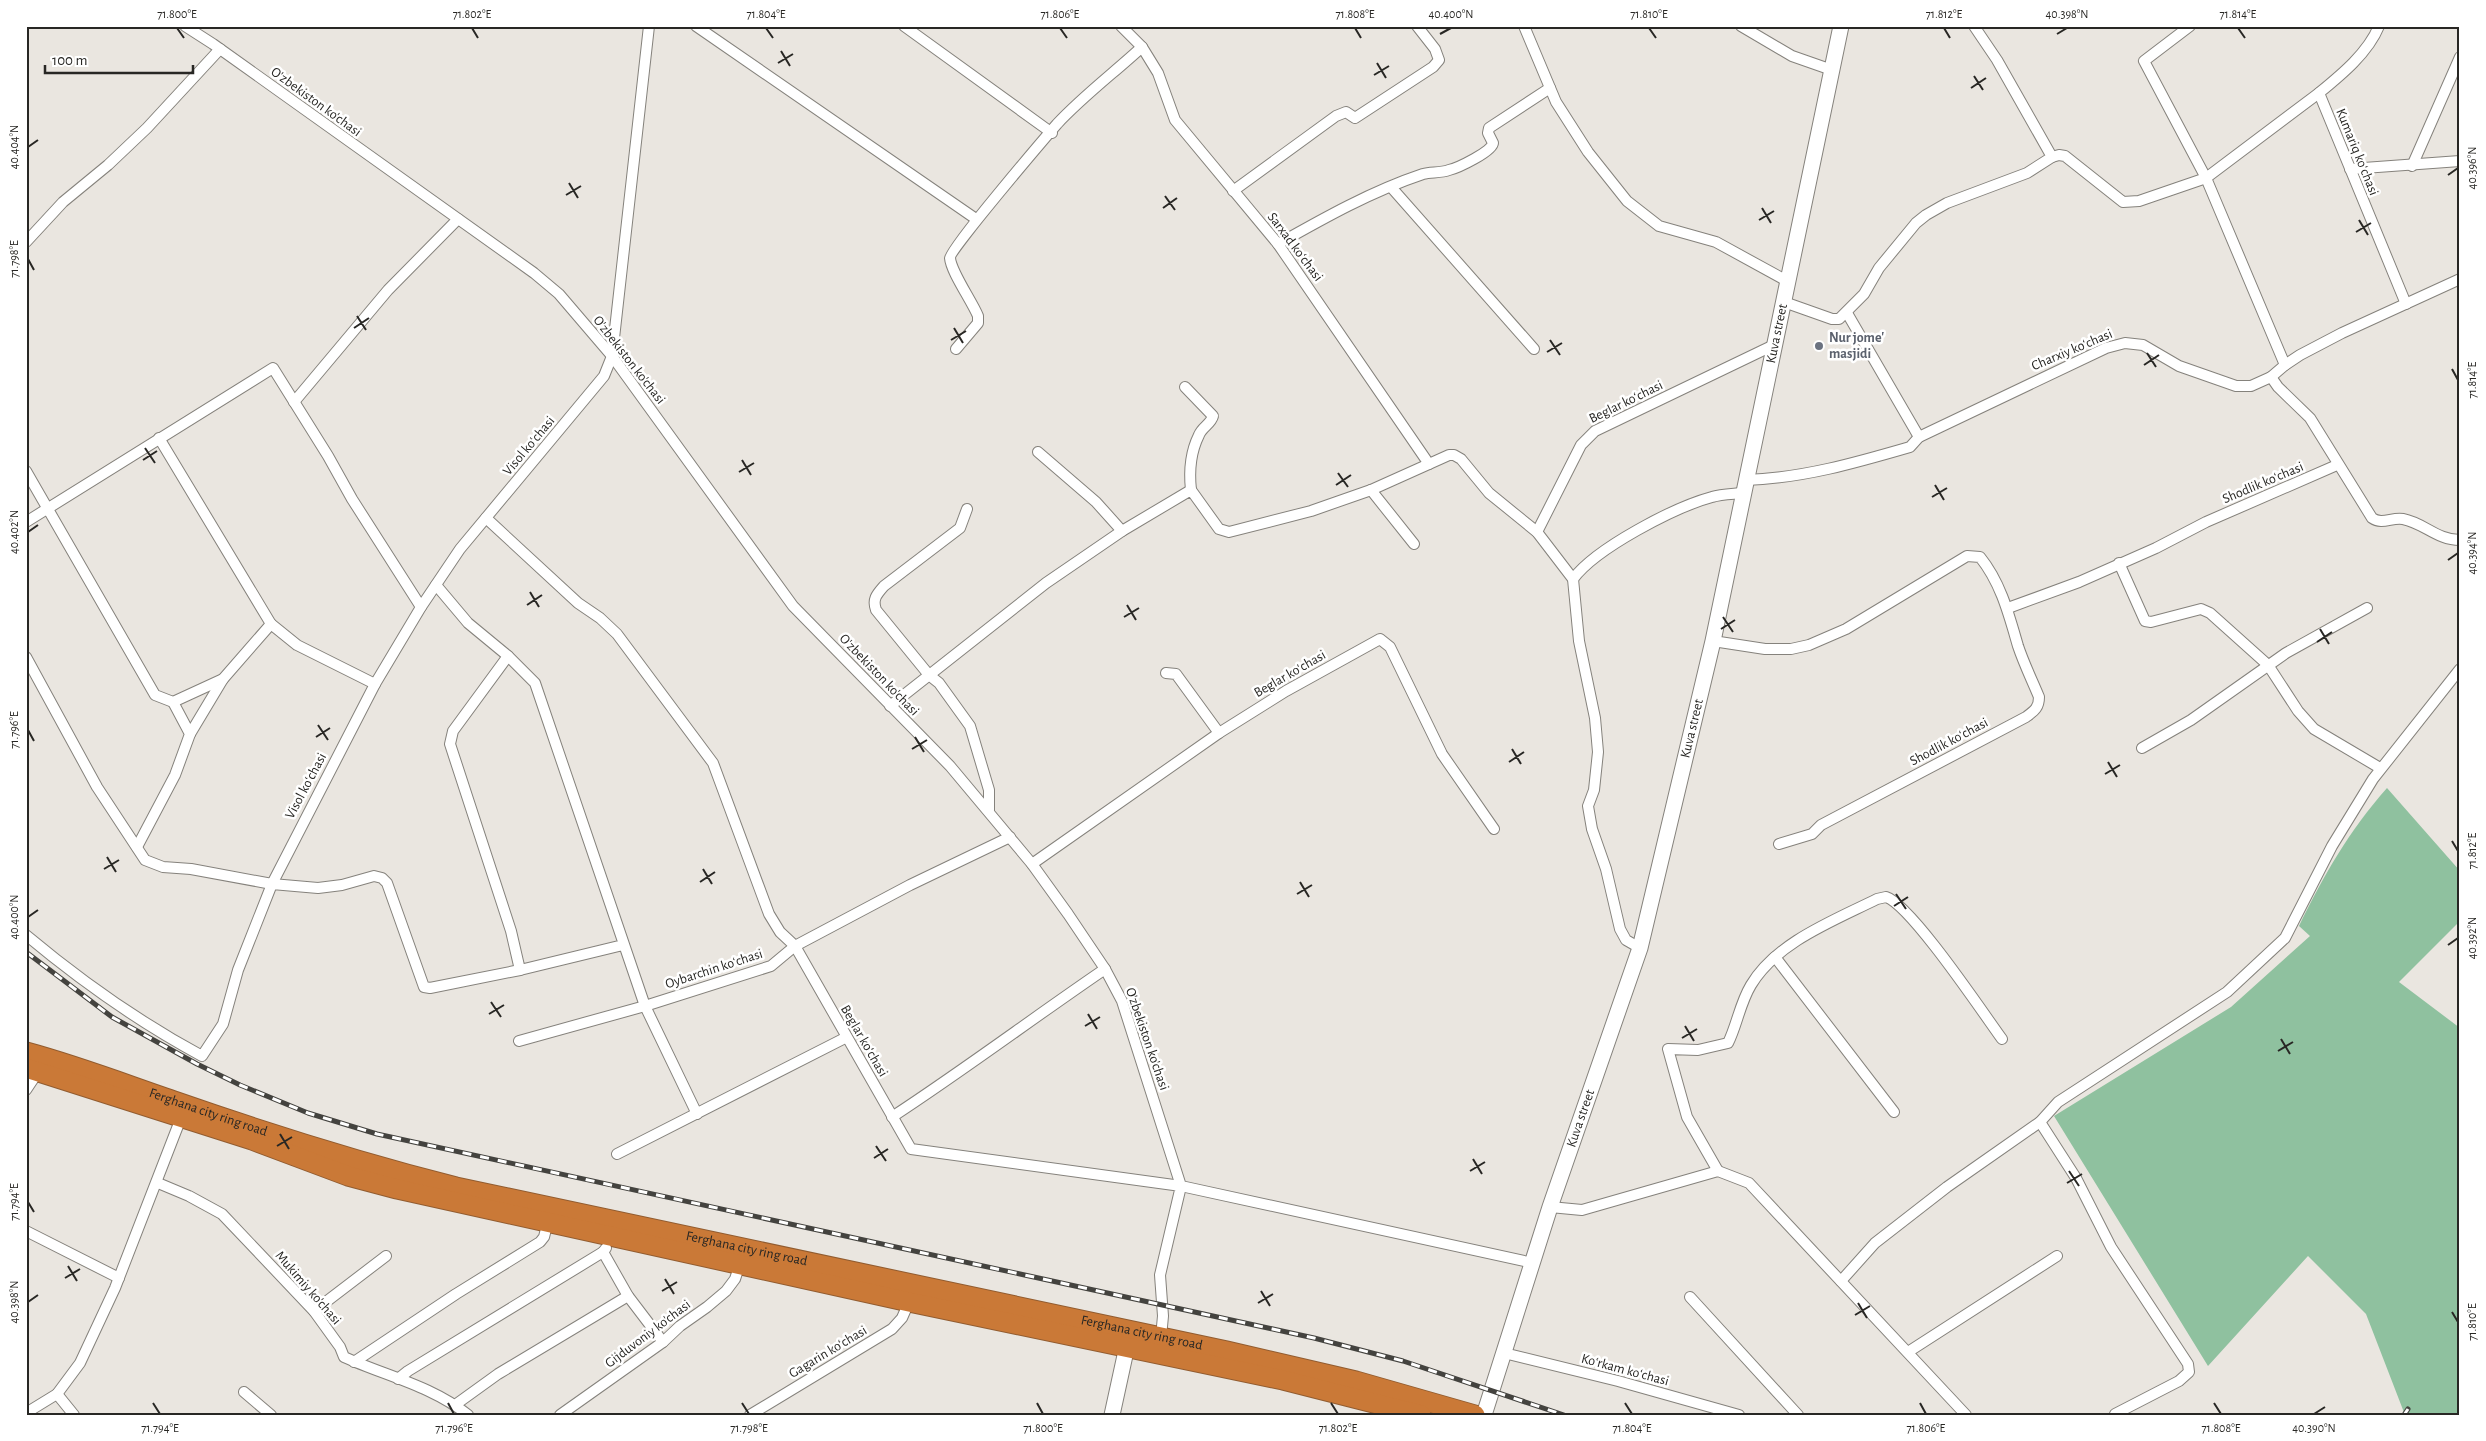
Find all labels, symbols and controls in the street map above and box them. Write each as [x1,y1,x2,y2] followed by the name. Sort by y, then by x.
[157,8,197,20] text: 71.800°E
[453,8,492,20] text: 71.802°E
[747,8,786,20] text: 71.804°E
[1041,8,1080,20] text: 71.806°E
[1336,8,1375,20] text: 71.808°E
[1428,8,1474,20] text: 40.400°N
[1630,8,1668,20] text: 71.810°E
[1926,8,1962,20] text: 71.812°E
[2046,8,2088,20] text: 40.398°N
[2220,8,2257,20] text: 71.814°E
[45,42,192,74] scale bar
[52,53,87,68] text: 100 m
[268,65,364,139] street label: O'zbekiston ko'chasi
[2333,107,2381,197] street label: Kumariq koʻchasi
[8,125,20,169] text: 40.404°N
[2466,147,2478,189] text: 40.396°N
[1265,210,1325,284] street label: Sarxad koʻchasi
[8,240,20,278] text: 71.798°E
[1764,302,1790,365] street label: Kuva street
[590,313,668,407] street label: O'zbekiston ko'chasi
[2030,327,2114,373] street label: Charxiy koʻchasi
[1829,331,1884,361] place label: Nur jome' masjidi
[1813,340,1825,352] marker: Nur jome' masjidi
[2466,361,2478,398] text: 71.814°E
[1587,378,1665,426] street label: Beglar koʻchasi
[500,414,558,478] street label: Visol koʻchasi
[2220,460,2306,506] street label: Shodlik koʻchasi
[8,510,20,554] text: 40.402°N
[2466,532,2478,574] text: 40.394°N
[837,631,921,719] street label: O'zbekiston ko'chasi
[1252,648,1328,700] street label: Beglar koʻchasi
[1678,697,1706,760] street label: Kuva street
[8,711,20,749] text: 71.796°E
[1908,716,1990,768] street label: Shodlik koʻchasi
[283,751,329,821] street label: Visol koʻchasi
[2466,833,2478,869] text: 71.812°E
[8,894,20,940] text: 40.400°N
[2466,917,2478,959] text: 40.392°N
[664,947,764,991] street label: Oybarchin koʻchasi
[1123,986,1171,1092] street label: O'zbekiston ko'chasi
[838,1003,890,1079] street label: Beglar koʻchasi
[147,1086,269,1139] street label: Ferghana city ring road
[1564,1087,1597,1149] street label: Kuva street
[8,1183,20,1221] text: 71.794°E
[685,1229,809,1269] street label: Ferghana city ring road
[272,1249,344,1327] street label: Mukimiy ko'chasi
[8,1281,20,1323] text: 40.398°N
[603,1297,693,1371] street label: Gijduvoniy ko'chasi
[2466,1303,2478,1341] text: 71.810°E
[1080,1313,1204,1353] street label: Ferghana city ring road
[787,1323,869,1381] street label: Gagarin koʻchasi
[1580,1352,1670,1388] street label: Koʻrkam koʻchasi
[141,1422,179,1434] text: 71.794°E
[435,1422,473,1434] text: 71.796°E
[730,1422,768,1434] text: 71.798°E
[1023,1422,1063,1434] text: 71.800°E
[1319,1422,1358,1434] text: 71.802°E
[1613,1422,1652,1434] text: 71.804°E
[1907,1422,1946,1434] text: 71.806°E
[2202,1422,2241,1434] text: 71.808°E
[2292,1422,2336,1434] text: 40.390°N

